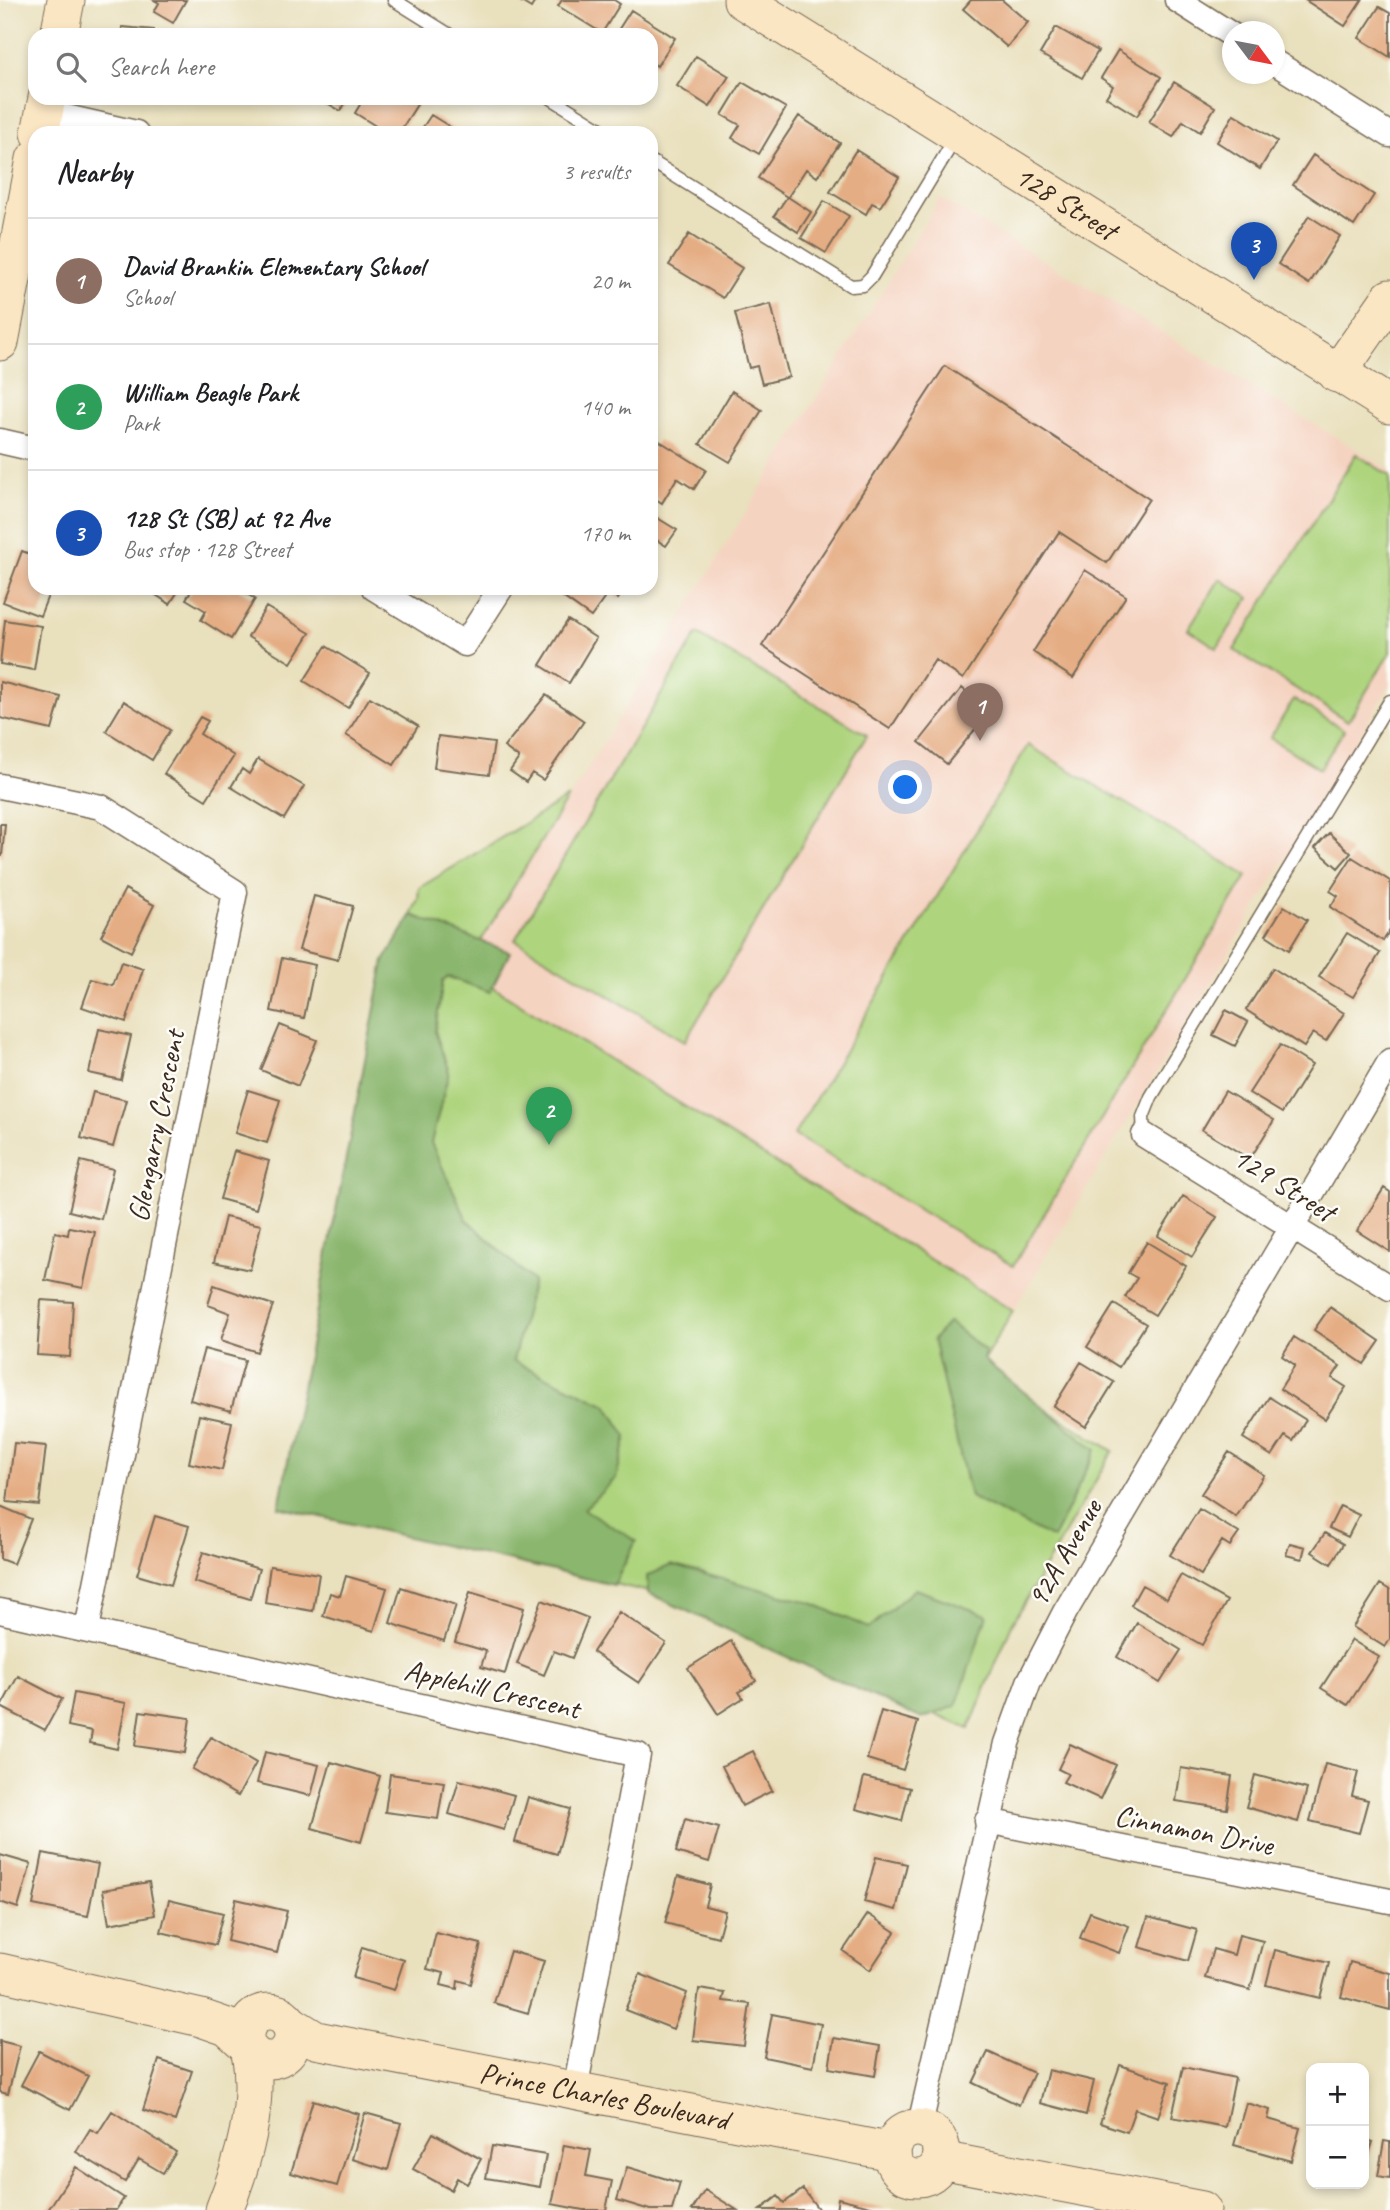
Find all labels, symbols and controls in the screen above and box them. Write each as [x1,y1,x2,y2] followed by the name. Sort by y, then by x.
[1222,21,1285,84] north arrow
[28,28,658,105] search box
[52,48,90,86] icon: search
[108,50,214,83] text: Search here
[56,153,132,191] text: Nearby
[1008,156,1127,251] street label: 128 Street
[563,157,630,186] text: 3 results
[1231,222,1277,280] pin: 3
[123,250,424,283] text: David Brankin Elementary School
[74,267,84,296] text: 1
[591,267,630,296] text: 20 m
[123,283,172,312] text: School
[123,376,298,409] text: William Beagle Park
[74,393,84,422] text: 2
[581,393,630,422] text: 140 m
[123,409,159,438] text: Park
[123,502,329,535] text: 128 St (SB) at 92 Ave
[74,519,84,548] text: 3
[581,519,630,548] text: 170 m
[123,535,291,564] text: Bus stop · 128 Street
[957,683,1003,741] pin: 1
[888,770,922,804] your location
[119,1024,194,1225] street label: Glengarry Crescent
[526,1087,572,1145] pin: 2
[1226,1138,1345,1232] street label: 129 Street
[1018,1490,1111,1614] street label: 92A Avenue
[401,1650,586,1728] street label: Applehill Crescent
[1112,1796,1279,1864] street label: Cinnamon Drive
[477,2053,736,2140] street label: Prince Charles Boulevard
[1306,2063,1369,2189] map controls
[1306,2063,1369,2126] button: +
[1306,2126,1369,2189] button: −

